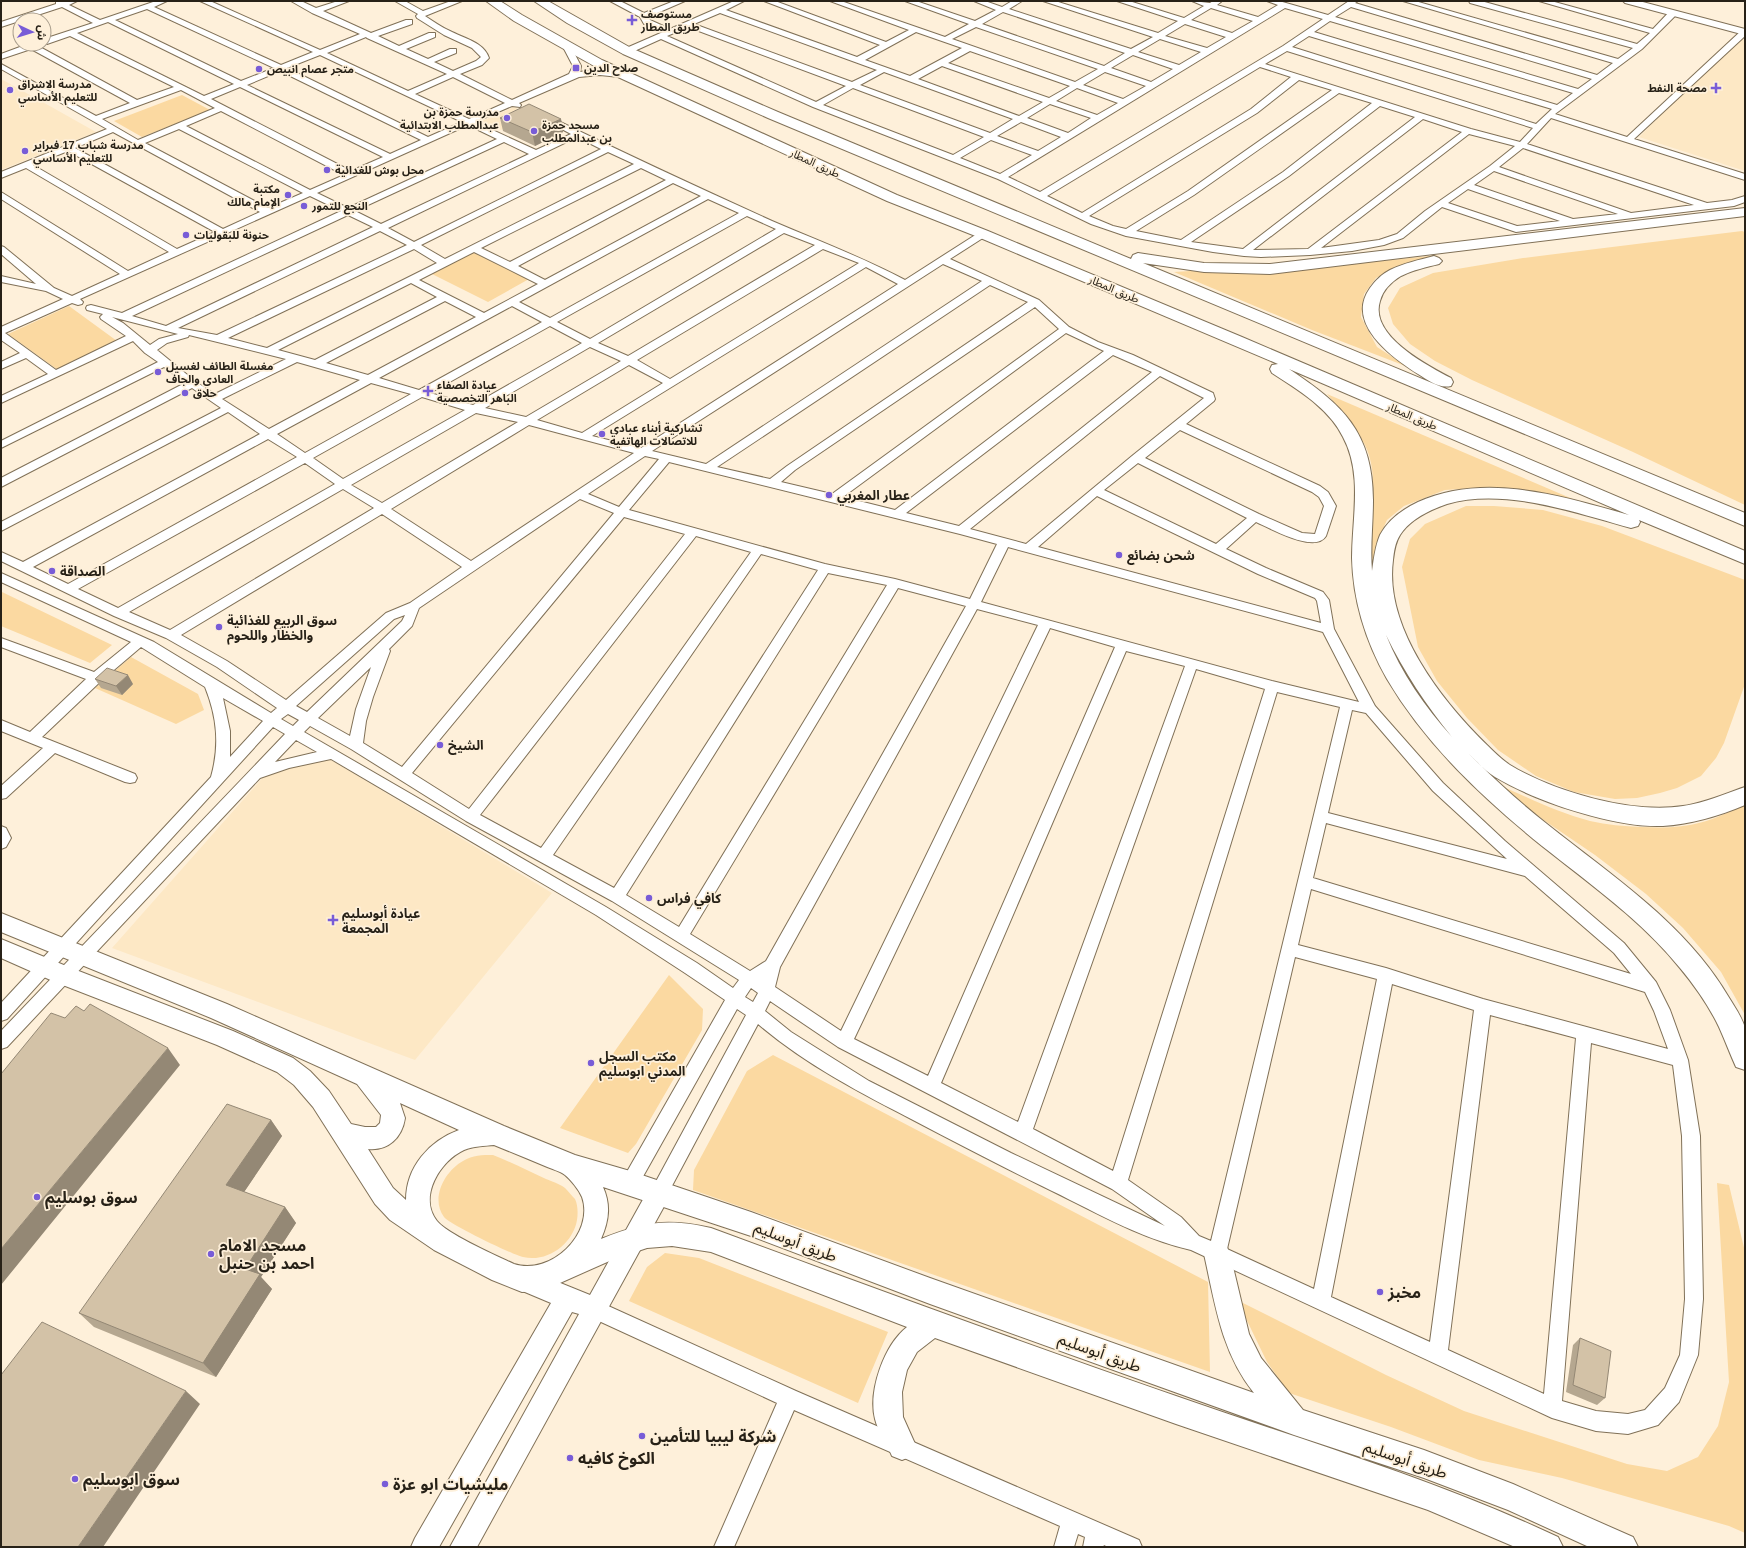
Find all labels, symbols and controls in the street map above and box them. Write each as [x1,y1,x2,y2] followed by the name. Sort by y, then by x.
[640,8,700,34] place label: مستوصف طريق المطار
[12,12,52,52] north arrow
[626,14,638,26] marker: مستوصف طريق المطار
[34,25,48,41] text: ش
[584,62,638,76] place label: صلاح الدين
[267,63,354,78] place label: متجر عصام انبيص
[571,63,581,73] marker: صلاح الدين
[254,64,264,74] marker: متجر عصام انبيص
[18,78,97,107] place label: مدرسة الاشراق للتعليم الأساسي
[1647,82,1707,94] place label: مصحة النفط
[1710,82,1722,94] marker: مصحة النفط
[5,85,15,95] marker: مدرسة الاشراق للتعليم الأساسي
[400,106,499,132] place label: مدرسة حمزة بن عبدالمطلب الابتدائية
[502,113,512,123] marker: مدرسة حمزة بن عبدالمطلب الابتدائية
[542,119,612,145] place label: مسجد حمزة بن عبدالمطلب
[529,126,539,136] marker: مسجد حمزة بن عبدالمطلب
[32,139,144,168] place label: مدرسة شباب 17 فبراير للتعليم الأساسي
[20,146,30,156] marker: مدرسة شباب 17 فبراير للتعليم الأساسي
[787,146,842,181] street label: طريق المطار
[335,164,424,177] place label: محل بوش للغدائية
[322,165,332,175] marker: محل بوش للغدائية
[227,183,280,211] place label: مكتبة الإمام مالك
[283,190,293,200] marker: مكتبة الإمام مالك
[311,200,368,215] place label: النجع للتمور
[299,201,309,211] marker: النجع للتمور
[194,229,269,242] place label: حنونة للبقوليات
[181,230,191,240] marker: حنونة للبقوليات
[1086,273,1141,306] street label: طريق المطار
[166,360,273,389] place label: مغسلة الطائف لغسيل العادي والجاف
[153,367,163,377] marker: مغسلة الطائف لغسيل العادي والجاف
[437,379,517,405] place label: عيادة الصفاء الباهر التخصصية
[422,385,434,397] marker: عيادة الصفاء الباهر التخصصية
[193,387,217,399] place label: حلاق
[180,388,190,398] marker: حلاق
[1384,400,1439,433] street label: طريق المطار
[610,421,702,448] place label: تشاركية أبناء عبادي للاتصالات الهاتفية
[597,429,607,439] marker: تشاركية أبناء عبادي للاتصالات الهاتفية
[837,488,910,506] place label: عطار المغربي
[824,490,834,500] marker: عطار المغربي
[1127,548,1195,565] place label: شحن بضائع
[1114,550,1124,560] marker: شحن بضائع
[60,564,105,579] place label: الصداقة
[47,566,57,576] marker: الصداقة
[227,613,337,645] place label: سوق الربيع للغذائية والخظار واللحوم
[214,622,224,632] marker: سوق الربيع للغذائية والخظار واللحوم
[448,738,484,755] place label: الشيخ
[435,740,445,750] marker: الشيخ
[657,891,721,909] place label: كافي فراس
[644,893,654,903] marker: كافي فراس
[342,905,420,936] place label: عيادة أبوسليم المجمعة
[327,914,339,926] marker: عيادة أبوسليم المجمعة
[599,1049,685,1082] place label: مكتب السجل المدني ابوسليم
[586,1058,596,1068] marker: مكتب السجل المدني ابوسليم
[45,1189,138,1210] place label: سوق بوسليم
[32,1192,42,1202] marker: سوق بوسليم
[751,1217,840,1269] street label: طريق أبوسليم
[219,1237,314,1273] place label: مسجد الامام احمد بن حنبل
[206,1249,216,1259] marker: مسجد الامام احمد بن حنبل
[1387,1284,1421,1302] place label: مخبز
[1375,1287,1385,1297] marker: مخبز
[1055,1329,1144,1379] street label: طريق أبوسليم
[650,1427,776,1446] place label: شركة ليبيا للتأمين
[637,1431,647,1441] marker: شركة ليبيا للتأمين
[1361,1436,1450,1485] street label: طريق أبوسليم
[578,1450,655,1470] place label: الكوخ كافيه
[565,1453,575,1463] marker: الكوخ كافيه
[83,1471,180,1492] place label: سوق ابوسليم
[70,1474,80,1484] marker: سوق ابوسليم
[393,1476,508,1494] place label: مليشيات ابو عزة
[380,1479,390,1489] marker: مليشيات ابو عزة

